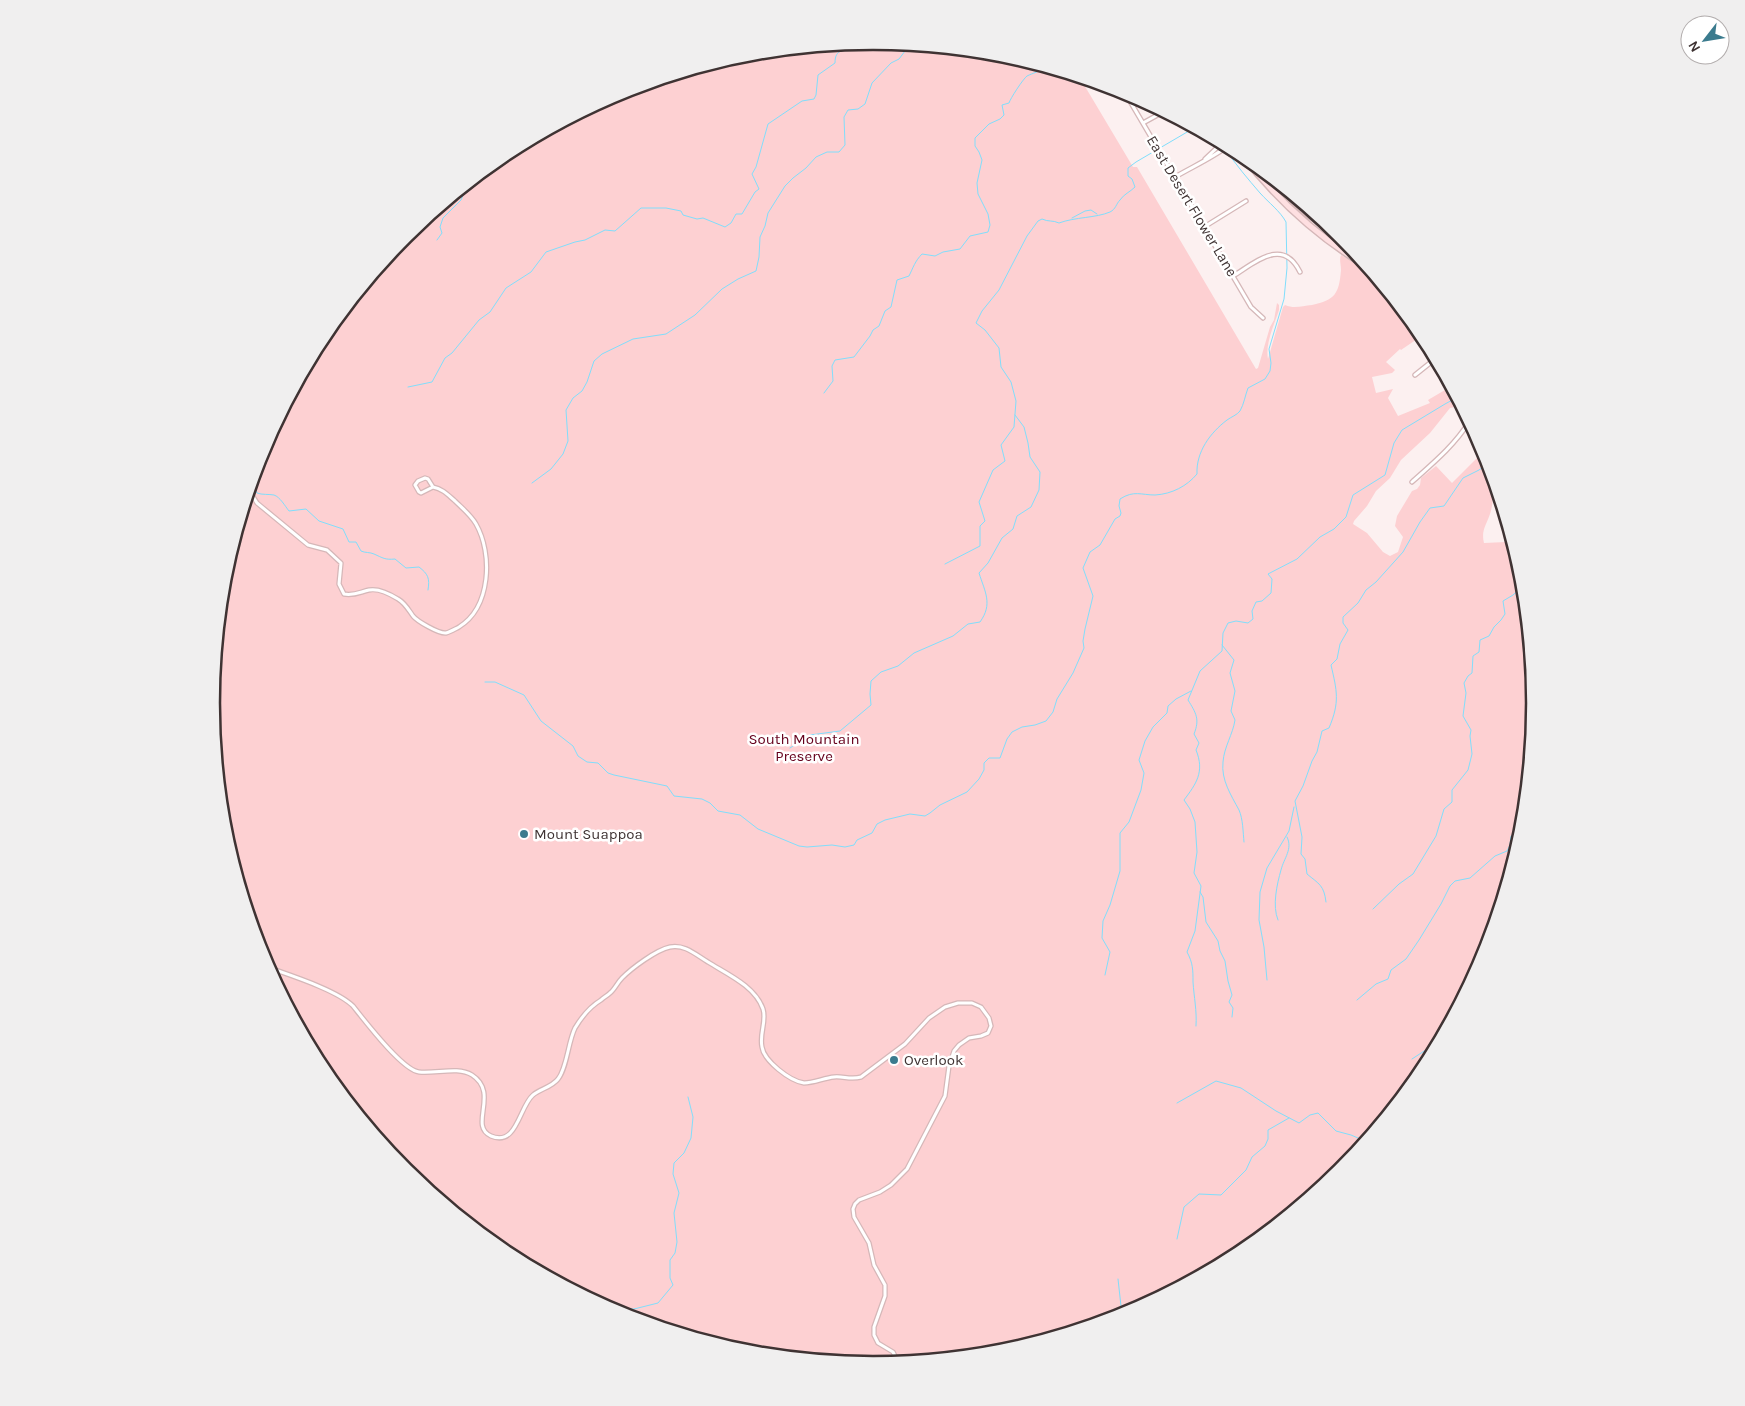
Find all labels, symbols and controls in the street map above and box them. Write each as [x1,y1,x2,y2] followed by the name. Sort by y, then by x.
[1680,15,1730,65] north arrow
[1684,38,1704,55] text: N
[1143,132,1241,280] street label: East Desert Flower Lane
[748,730,860,765] park label: South Mountain Preserve
[534,825,643,843] place label: Mount Suappoa
[518,828,530,840] marker: Mount Suappoa
[904,1051,963,1069] place label: Overlook
[888,1054,900,1066] marker: Overlook

